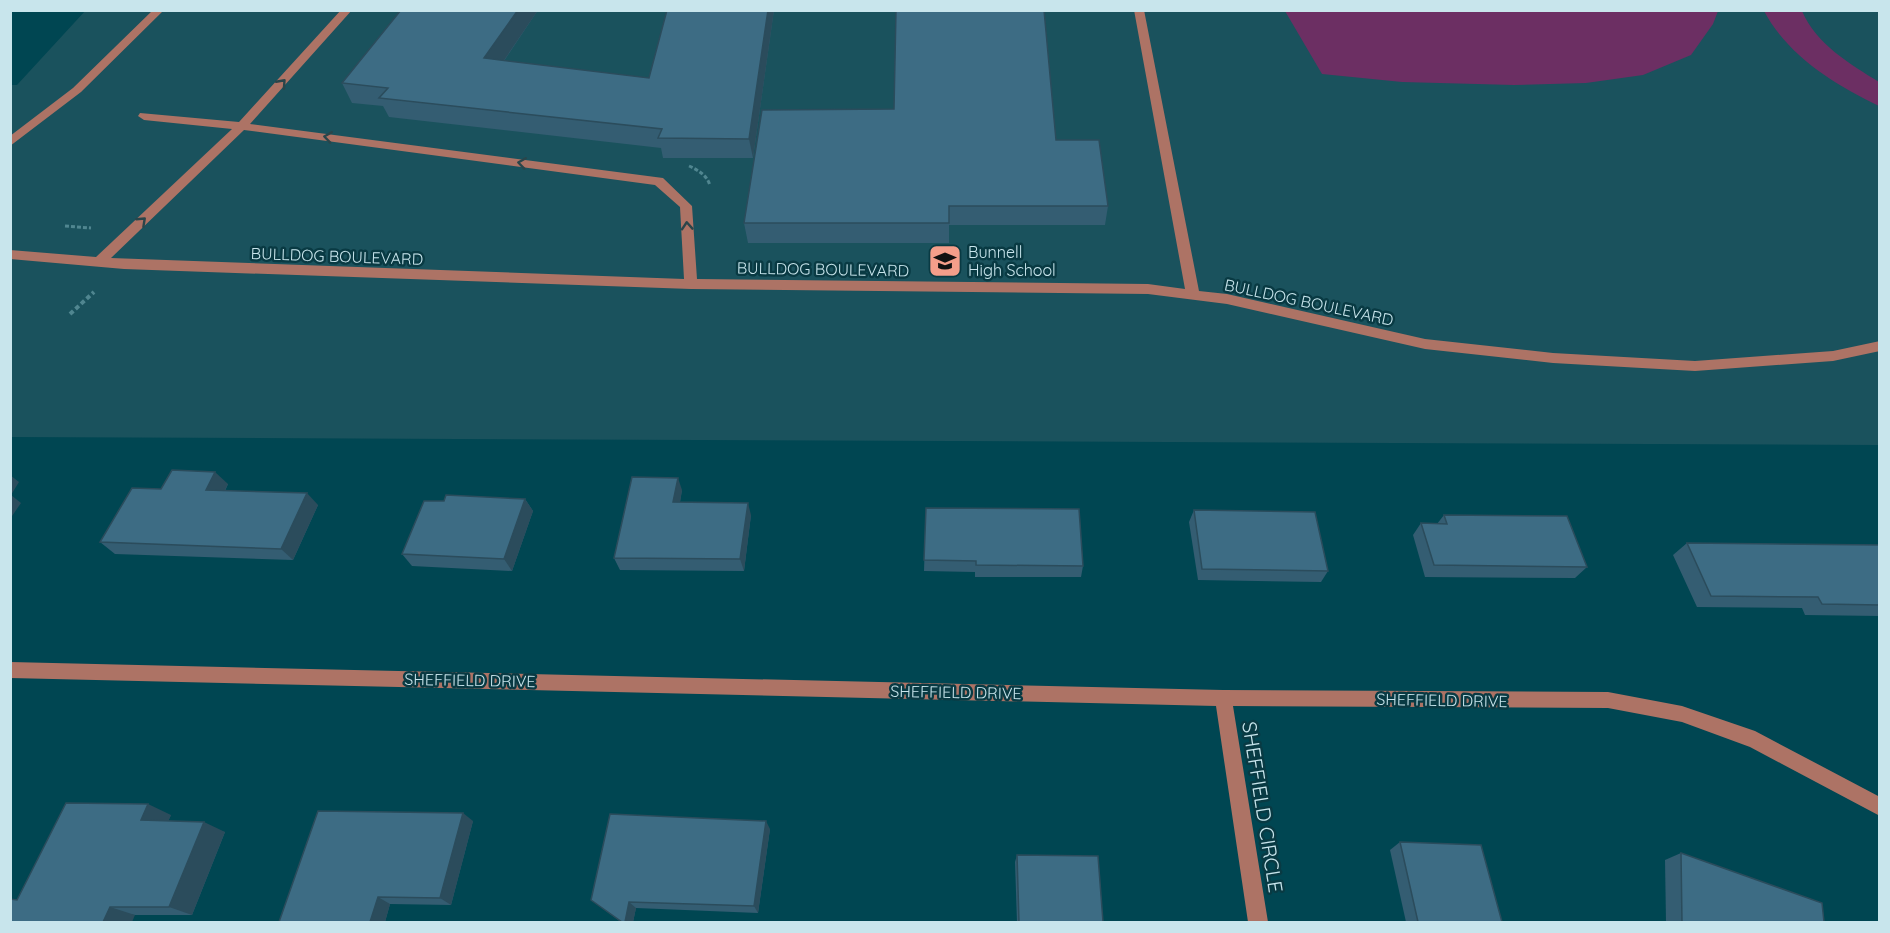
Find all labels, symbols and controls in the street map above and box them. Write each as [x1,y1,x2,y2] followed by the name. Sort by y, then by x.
[275,79,286,90] one-way arrow
[324,132,333,144] one-way arrow
[517,157,526,170] one-way arrow
[134,218,145,229] one-way arrow
[681,221,694,230] one-way arrow
[968,242,1056,280] place label: Bunnell High School
[250,243,424,269] street label: BULLDOG BOULEVARD
[927,243,963,279] school or university icon: Bunnell High School
[737,257,909,281] street label: BULLDOG BOULEVARD
[1223,274,1395,330] street label: BULLDOG BOULEVARD
[404,669,536,691] street label: SHEFFIELD DRIVE
[890,681,1022,703] street label: SHEFFIELD DRIVE
[1376,689,1508,711] street label: SHEFFIELD DRIVE
[1237,720,1289,894] street label: SHEFFIELD CIRCLE

